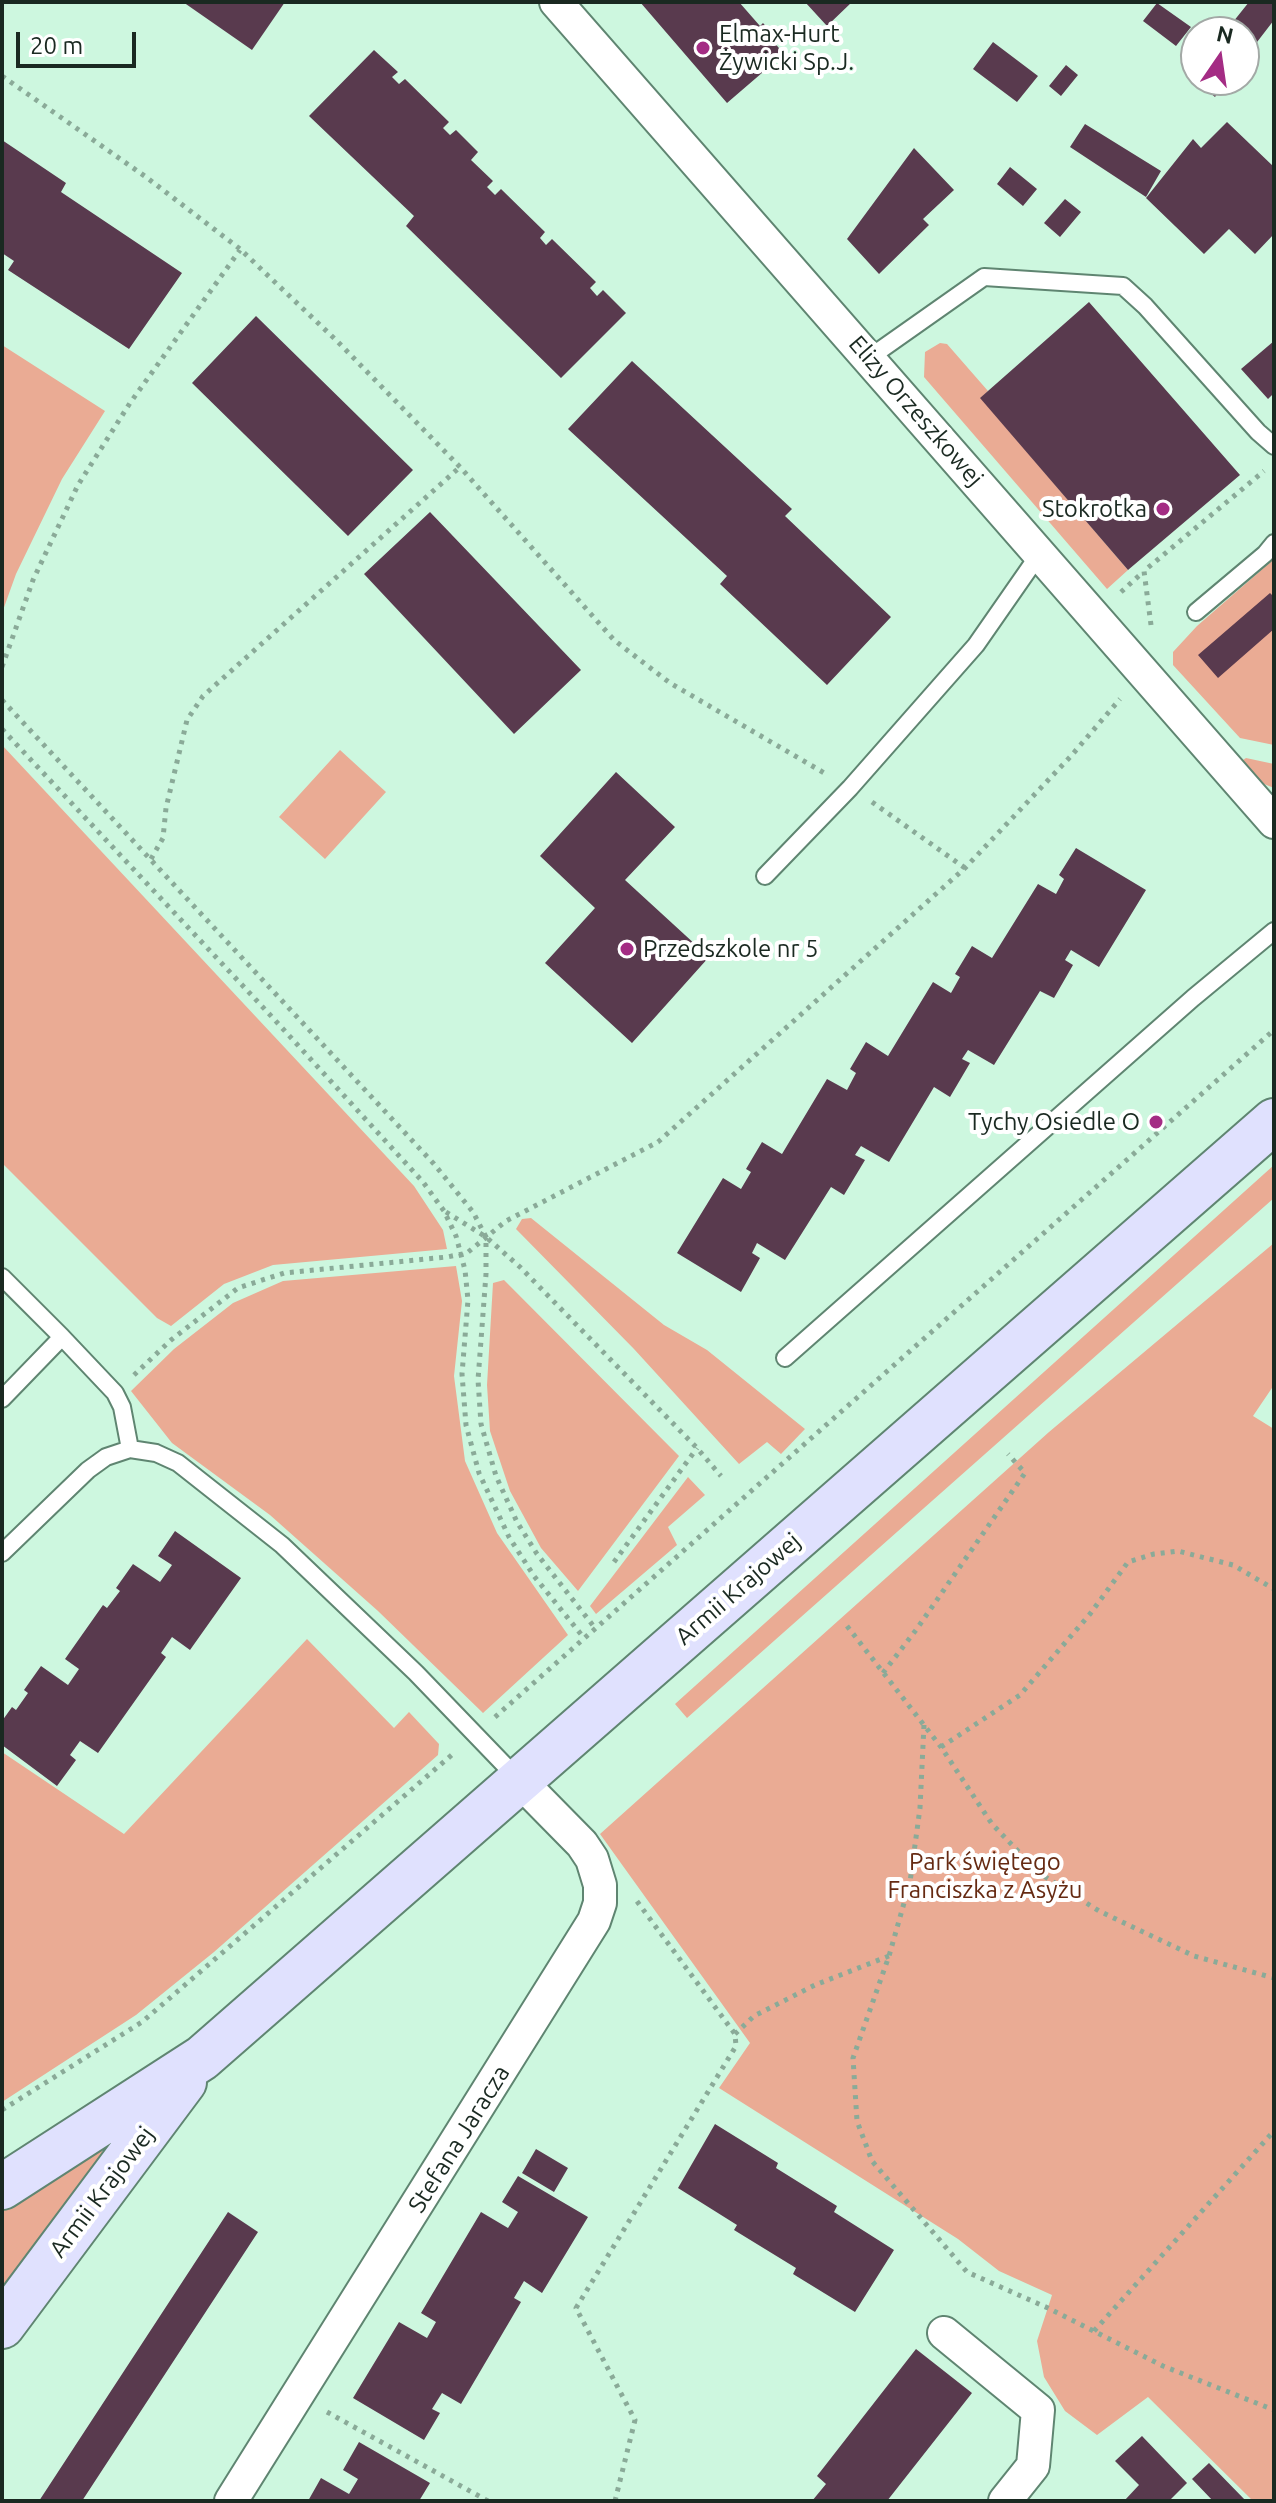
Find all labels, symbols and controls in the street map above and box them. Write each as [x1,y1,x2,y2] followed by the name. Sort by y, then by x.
[20,16,140,66] scale bar
[1180,16,1260,96] north arrow
[719,20,854,76] place label: Elmax-Hurt Żywicki Sp.J.
[1214,20,1236,48] text: N
[30,32,83,59] text: 20 m
[694,39,712,57] marker: Elmax-Hurt Żywicki Sp.J.
[843,330,989,492] street label: Elizy Orzeszkowej
[1042,495,1147,523] place label: Stokrotka
[1154,500,1172,518] marker: Stokrotka
[643,935,819,963] place label: Przedszkole nr 5
[618,940,636,958] marker: Przedszkole nr 5
[968,1108,1140,1136] place label: Tychy Osiedle O
[1147,1113,1165,1131] marker: Tychy Osiedle O
[670,1527,806,1651] street label: Armii Krajowej
[888,1848,1082,1904] park label: Park świętego Franciszka z Asyżu
[402,2060,516,2218] street label: Stefana Jaracza
[44,2121,160,2263] street label: Armii Krajowej

